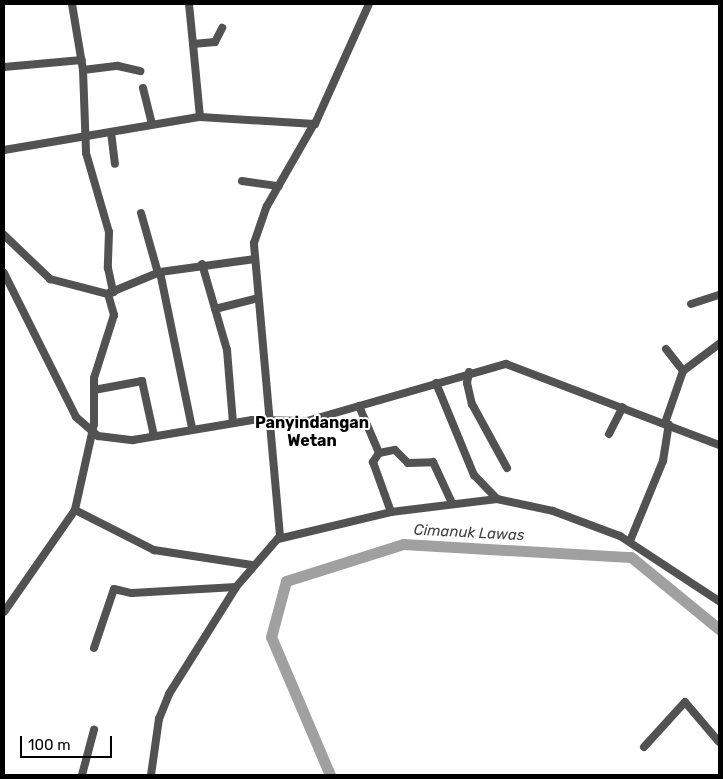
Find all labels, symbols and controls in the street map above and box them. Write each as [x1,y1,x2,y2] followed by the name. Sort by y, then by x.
[255,413,369,451] district label: Panyindangan Wetan
[413,521,525,545] water label: Cimanuk Lawas
[22,726,115,758] scale bar
[28,736,70,754] text: 100 m

